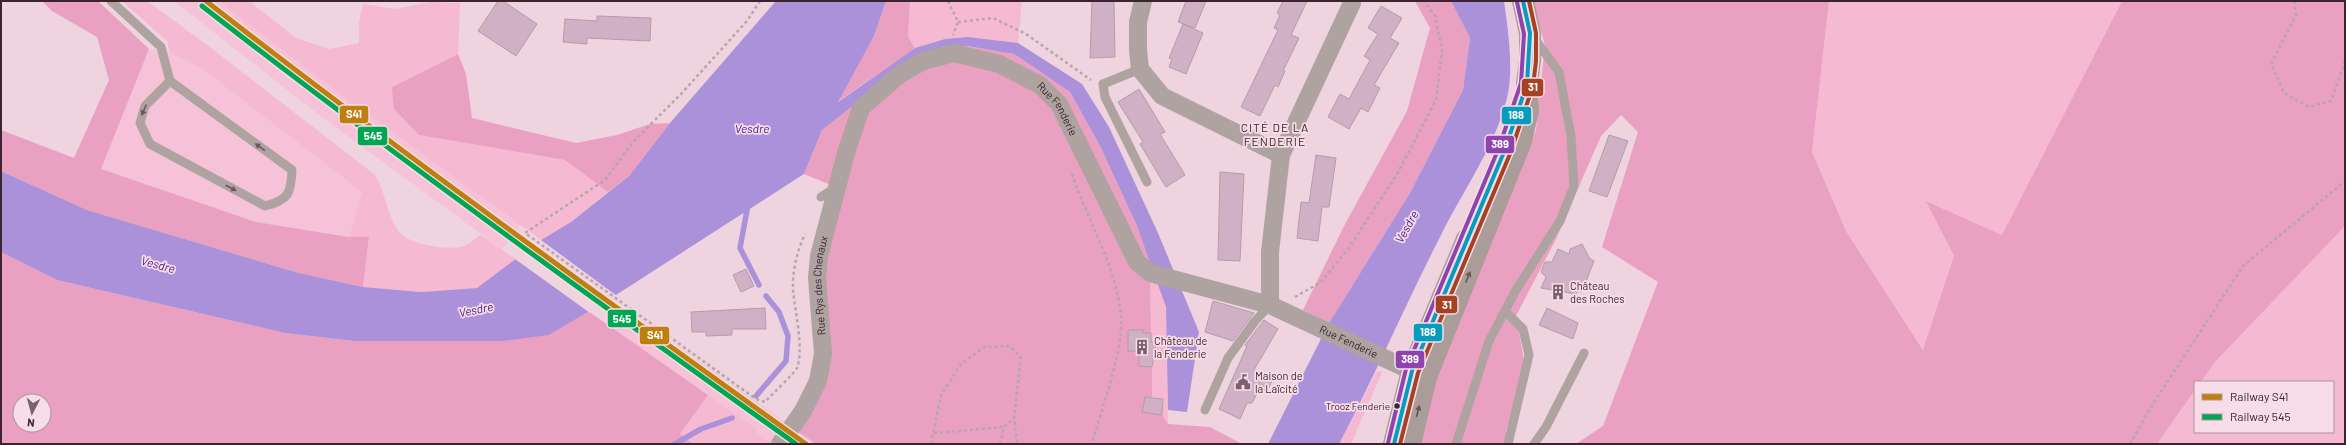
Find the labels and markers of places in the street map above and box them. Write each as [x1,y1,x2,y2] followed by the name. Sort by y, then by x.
[1570,279,1625,305] place label: Château des Roches
[1549,283,1567,301] building icon: Château des Roches
[1154,334,1208,360] place label: Château de la Fenderie
[1133,338,1151,356] building icon: Château de la Fenderie
[1255,369,1303,395] place label: Maison de la Laïcité
[1234,373,1252,391] public building icon: Maison de la Laïcité
[1326,400,1390,412] place label: Trooz Fenderie
[1392,401,1402,411] marker: Trooz Fenderie

